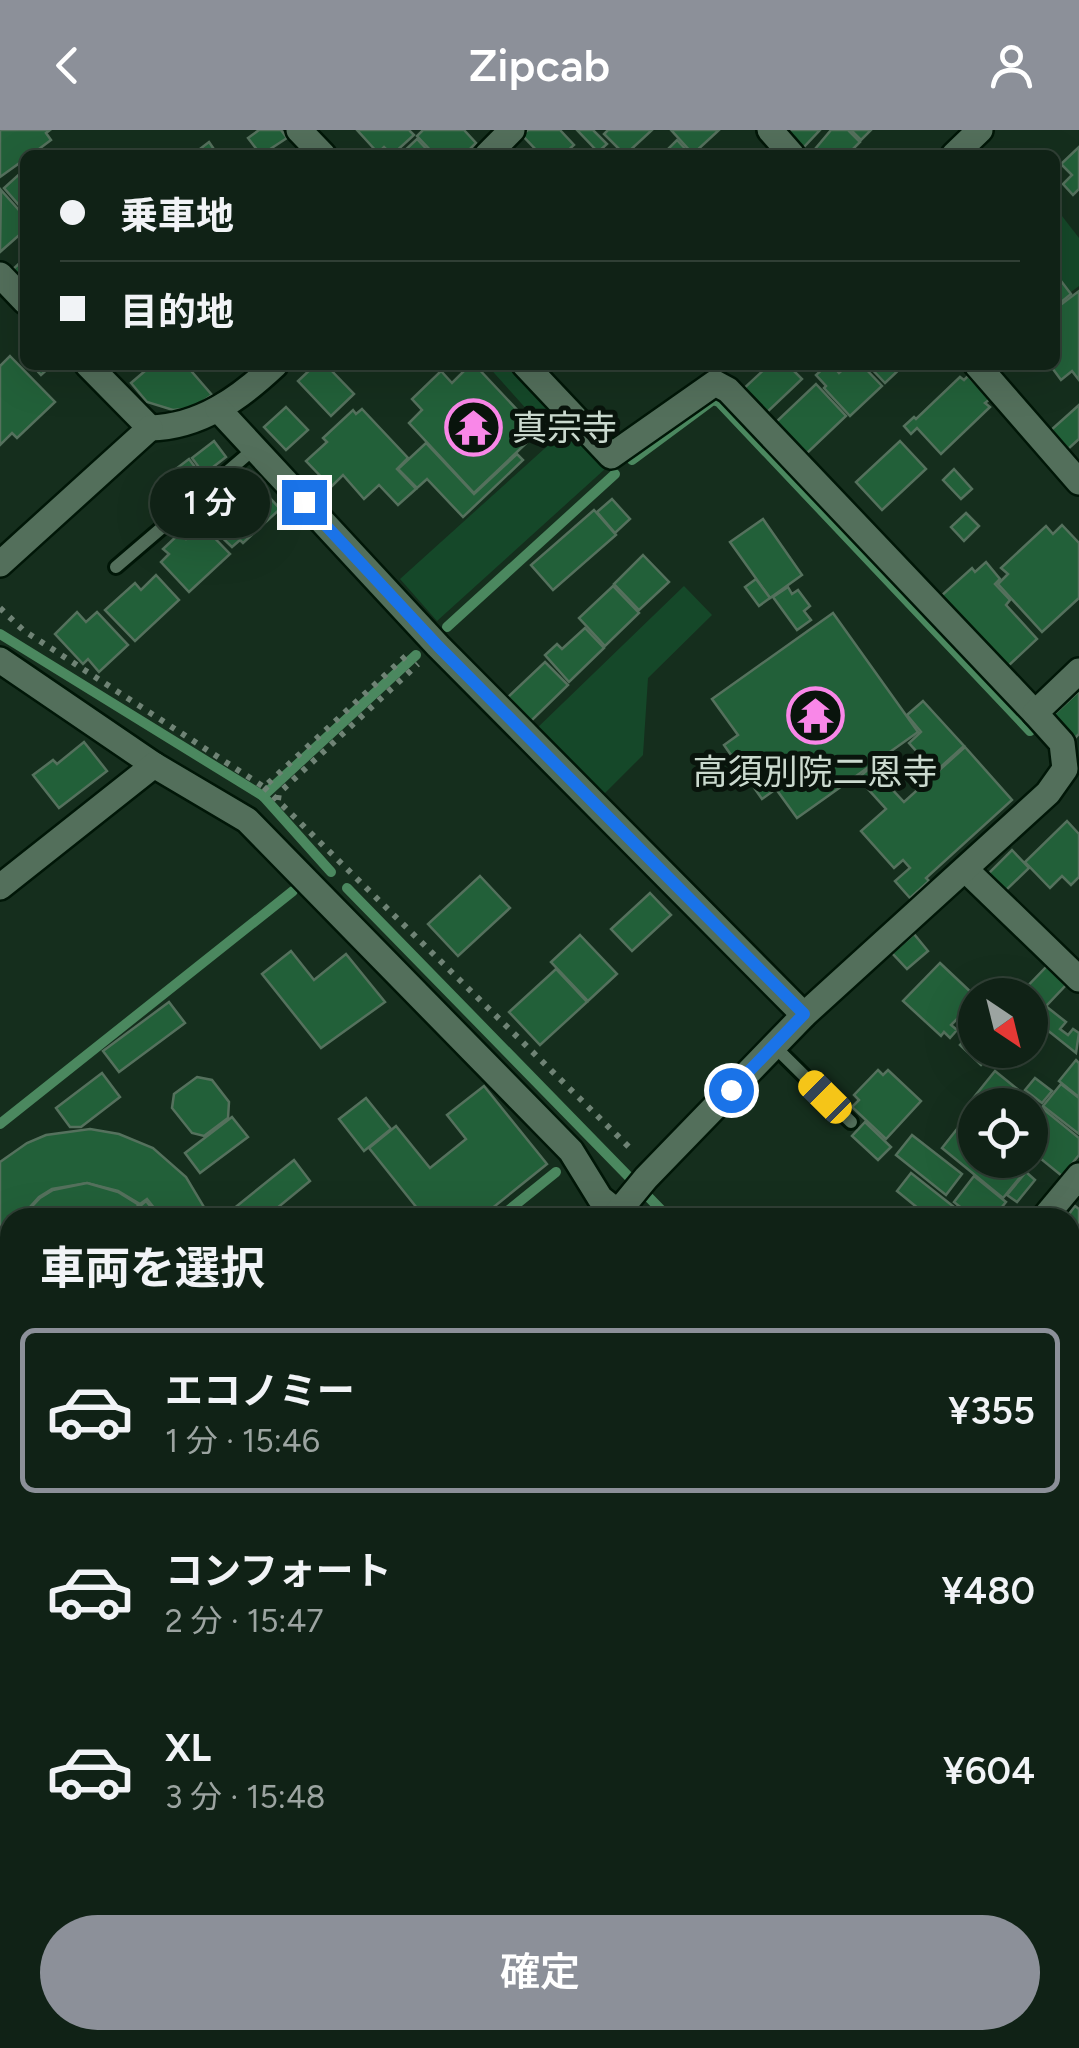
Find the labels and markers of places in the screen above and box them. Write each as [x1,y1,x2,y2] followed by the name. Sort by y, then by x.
[443,398,503,458] temple icon: 真宗寺
[512,407,617,449] place label: 真宗寺
[785,686,845,746] temple icon: 高須別院二恩寺
[692,751,938,793] place label: 高須別院二恩寺

